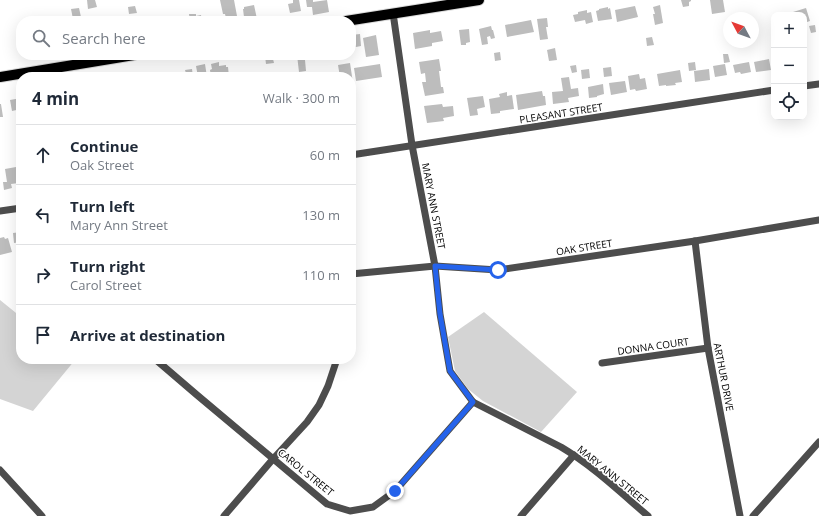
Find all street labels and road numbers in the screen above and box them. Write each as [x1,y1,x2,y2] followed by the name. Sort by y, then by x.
[518,99,604,127] street label: PLEASANT STREET
[419,162,449,251] street label: MARY ANN STREET
[555,236,614,258] street label: OAK STREET
[616,334,690,358] street label: DONNA COURT
[711,342,737,412] street label: ARTHUR DRIVE
[575,442,652,508] street label: MARY ANN STREET
[275,445,337,499] street label: CAROL STREET

